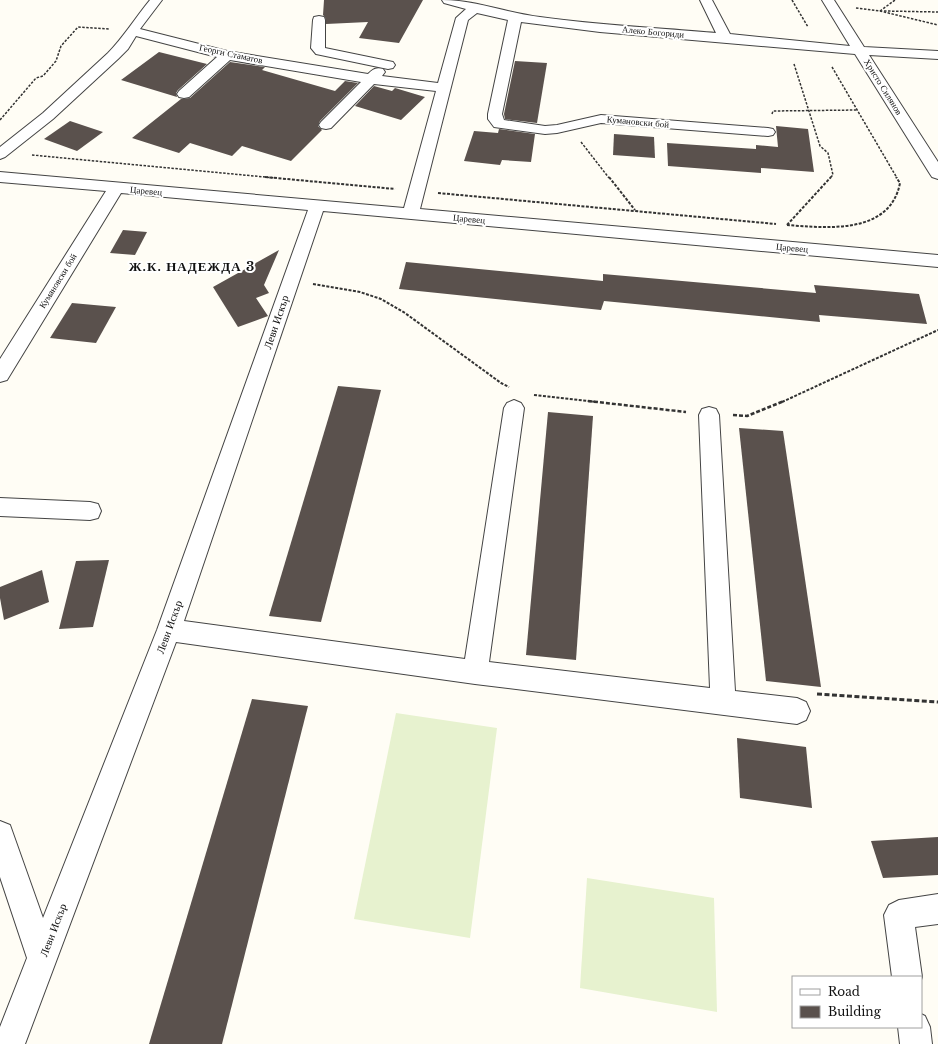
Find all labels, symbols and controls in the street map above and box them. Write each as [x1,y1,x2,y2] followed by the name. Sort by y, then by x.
[622,23,685,40] street label: Алеко Богориди
[198,41,264,66] street label: Георги Стаматов
[862,57,905,117] street label: Христо Силянов
[606,113,670,130] street label: Кумановски бой
[130,184,163,197] street label: Царевец
[453,212,486,225] street label: Царевец
[776,241,809,254] street label: Царевец
[36,251,79,310] street label: Кумановски бой
[129,258,255,275] district label: Ж.К. НАДЕЖДА 3
[260,293,292,351] street label: Леви Искър
[153,598,185,656] street label: Леви Искър
[36,901,70,959] street label: Леви Искър
[792,976,922,1028] legend
[828,984,860,999] text: Road
[828,1004,882,1019] text: Building

